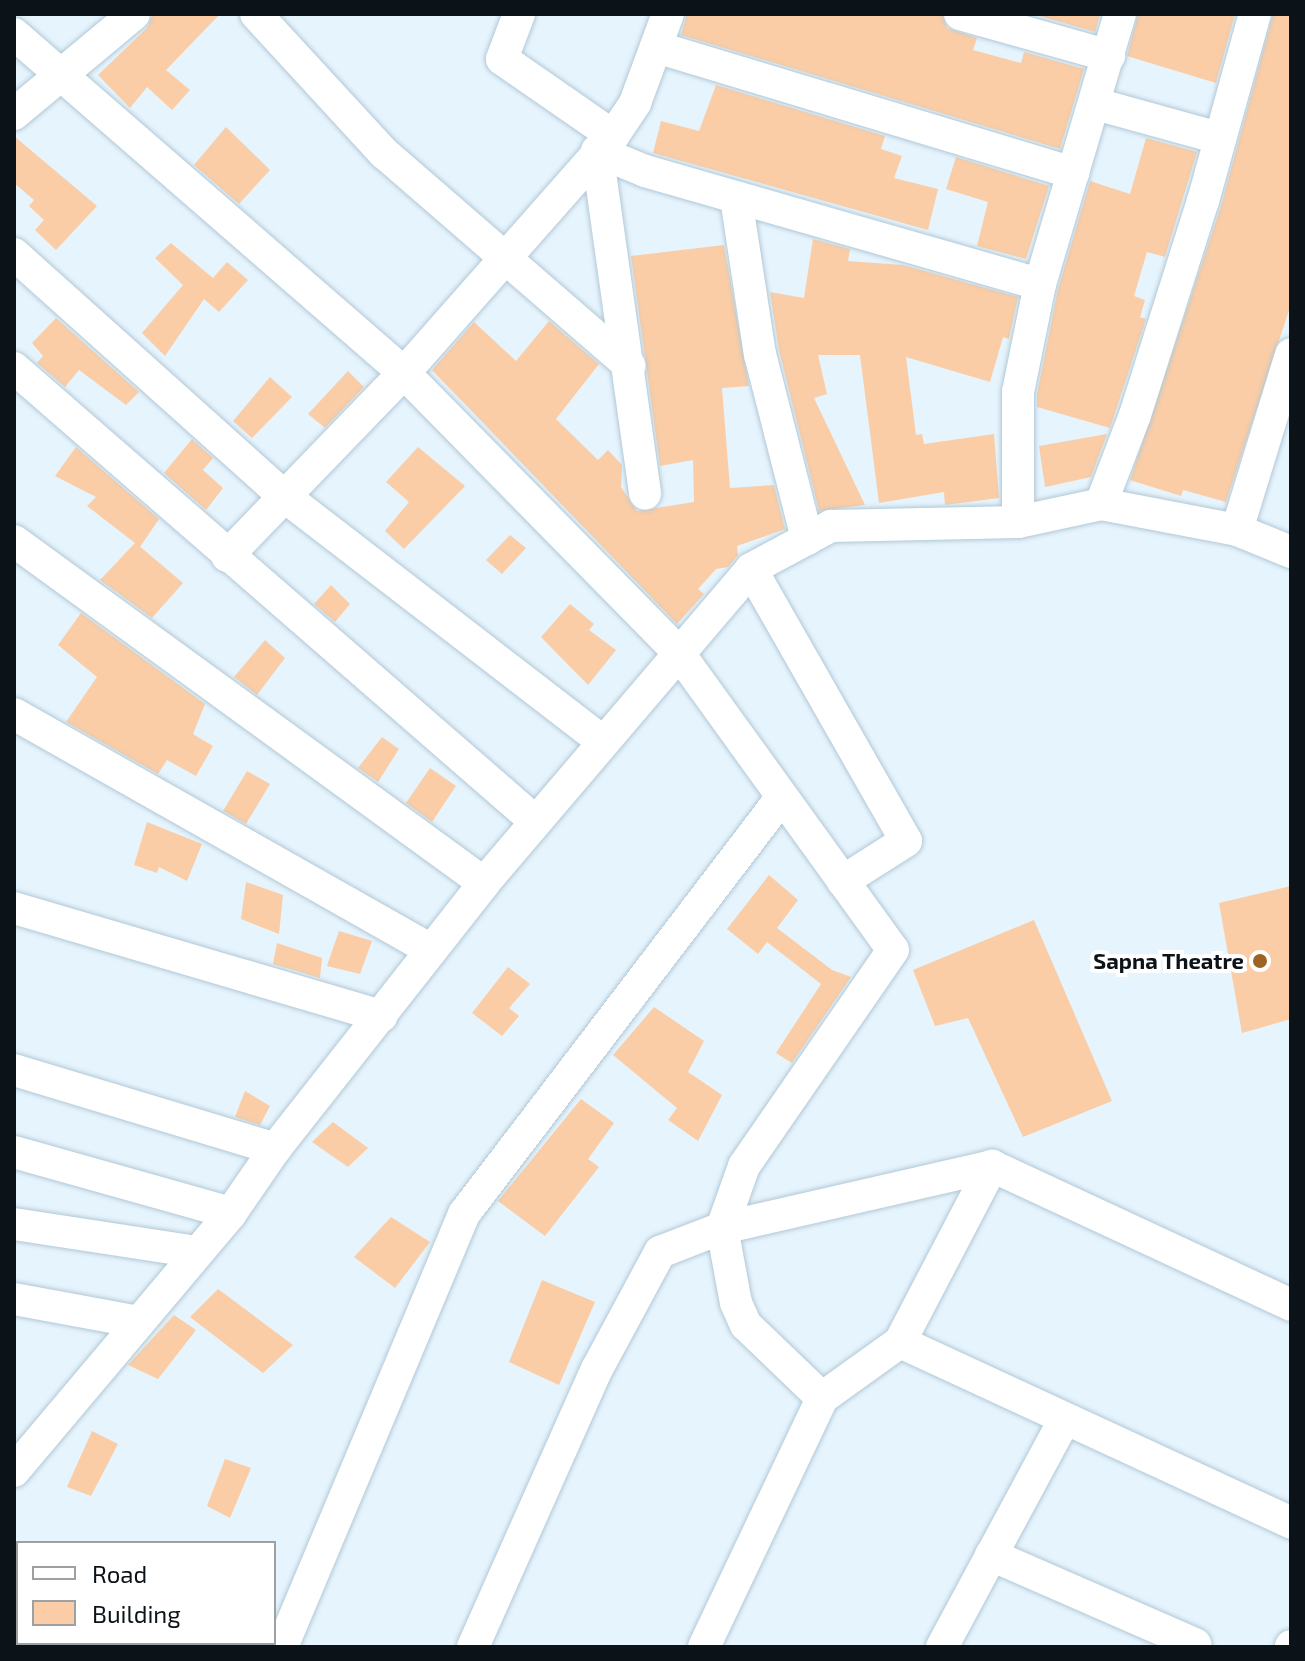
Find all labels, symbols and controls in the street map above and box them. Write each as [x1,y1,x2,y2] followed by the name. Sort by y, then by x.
[1093,948,1244,974] place label: Sapna Theatre
[1251,952,1269,970] marker: Sapna Theatre
[16,1541,276,1645] legend
[92,1559,147,1588] text: Road
[92,1599,181,1628] text: Building

